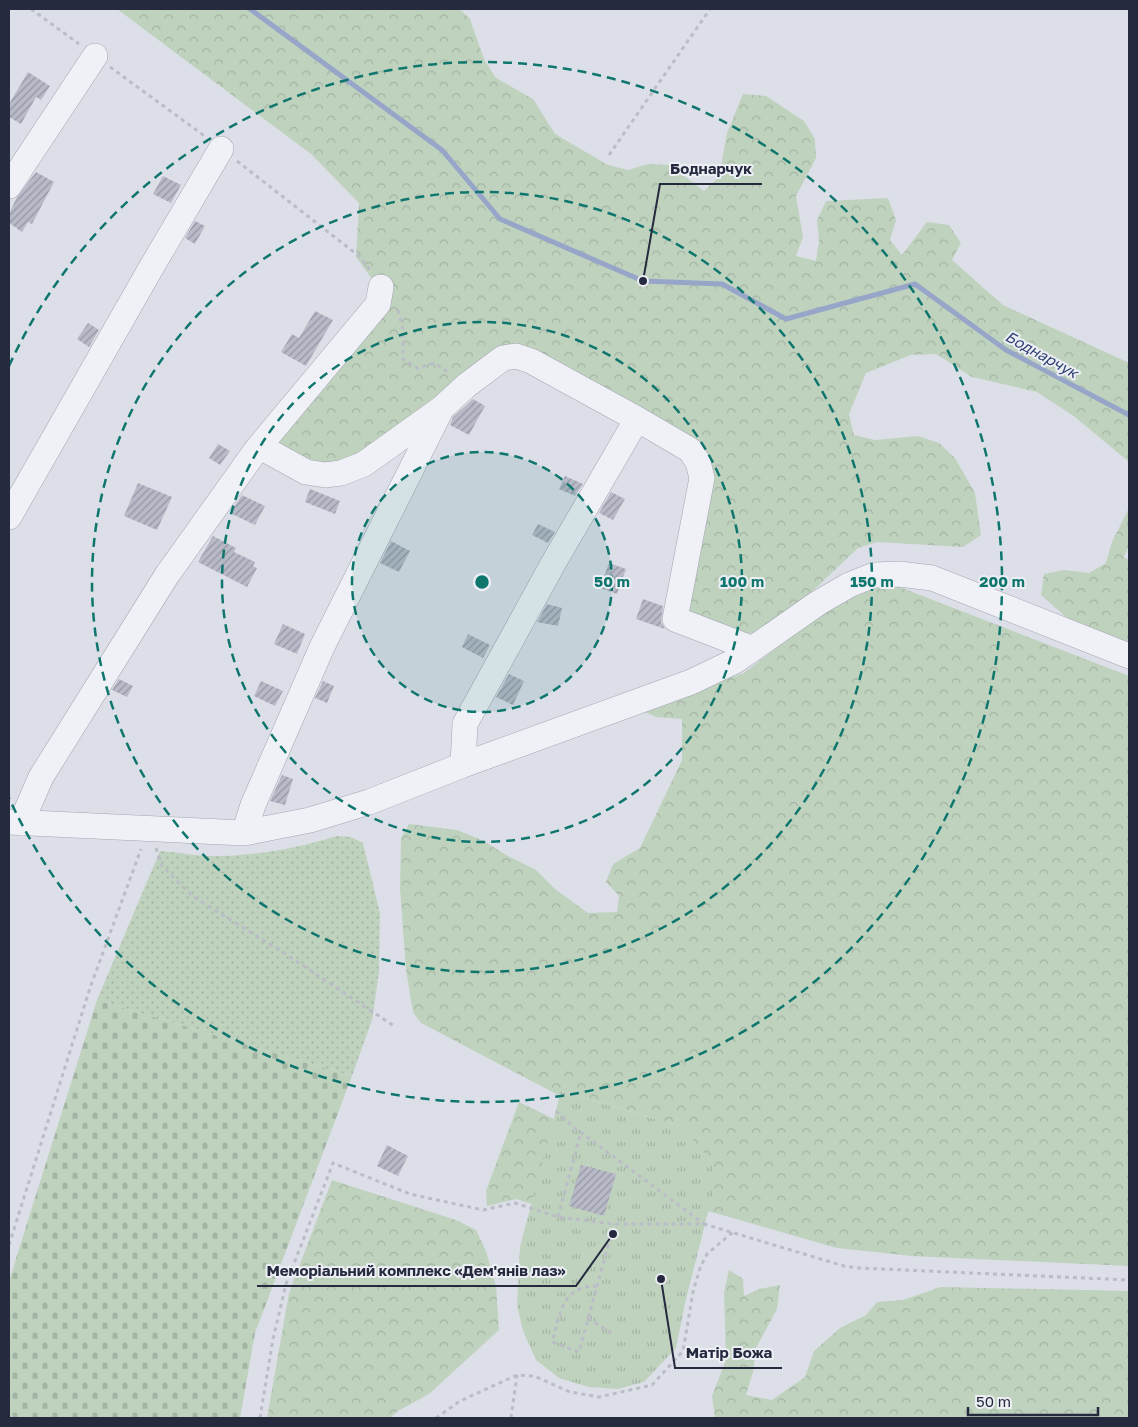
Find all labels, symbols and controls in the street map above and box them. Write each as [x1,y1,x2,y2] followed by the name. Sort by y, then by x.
[660,154,762,184] callout: Боднарчук
[670,159,752,177] text: Боднарчук
[1002,327,1083,383] water label: Боднарчук
[594,572,630,590] text: 50 m
[720,572,764,590] text: 100 m
[850,572,894,590] text: 150 m
[979,572,1025,590] text: 200 m
[473,573,491,591] centre of rings
[257,1256,576,1286] callout: Меморіальний комплекс «Дем'янів лаз»
[266,1261,566,1279] text: Меморіальний комплекс «Дем'янів лаз»
[675,1338,782,1368] callout: Матір Божа
[686,1343,773,1361] text: Матір Божа
[968,1384,1098,1416] scale bar
[976,1392,1011,1410] text: 50 m

